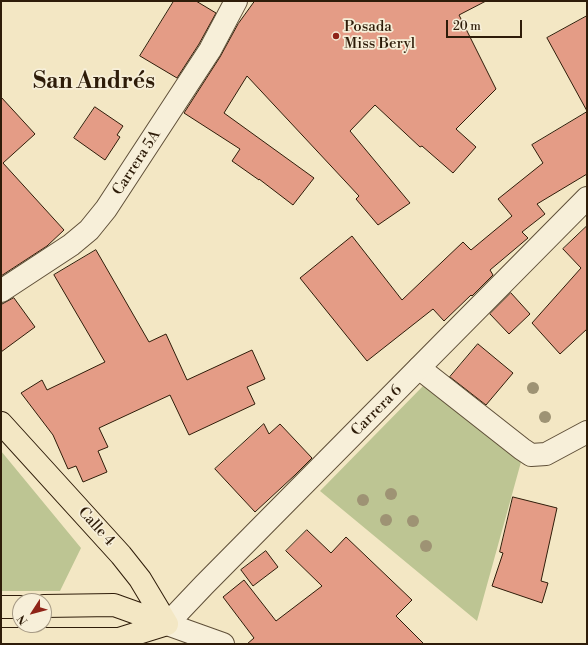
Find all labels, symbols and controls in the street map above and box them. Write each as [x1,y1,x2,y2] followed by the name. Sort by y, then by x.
[448,12,524,38] scale bar
[344,18,415,53] place label: Posada Miss Beryl
[453,19,481,34] text: 20 m
[331,31,341,41] marker: Posada Miss Beryl
[33,68,155,96] district label: San Andrés
[109,127,165,199] street label: Carrera 5A
[348,382,406,440] street label: Carrera 6
[74,504,118,550] street label: Calle 4
[12,593,52,633] north arrow
[15,612,31,627] text: N

